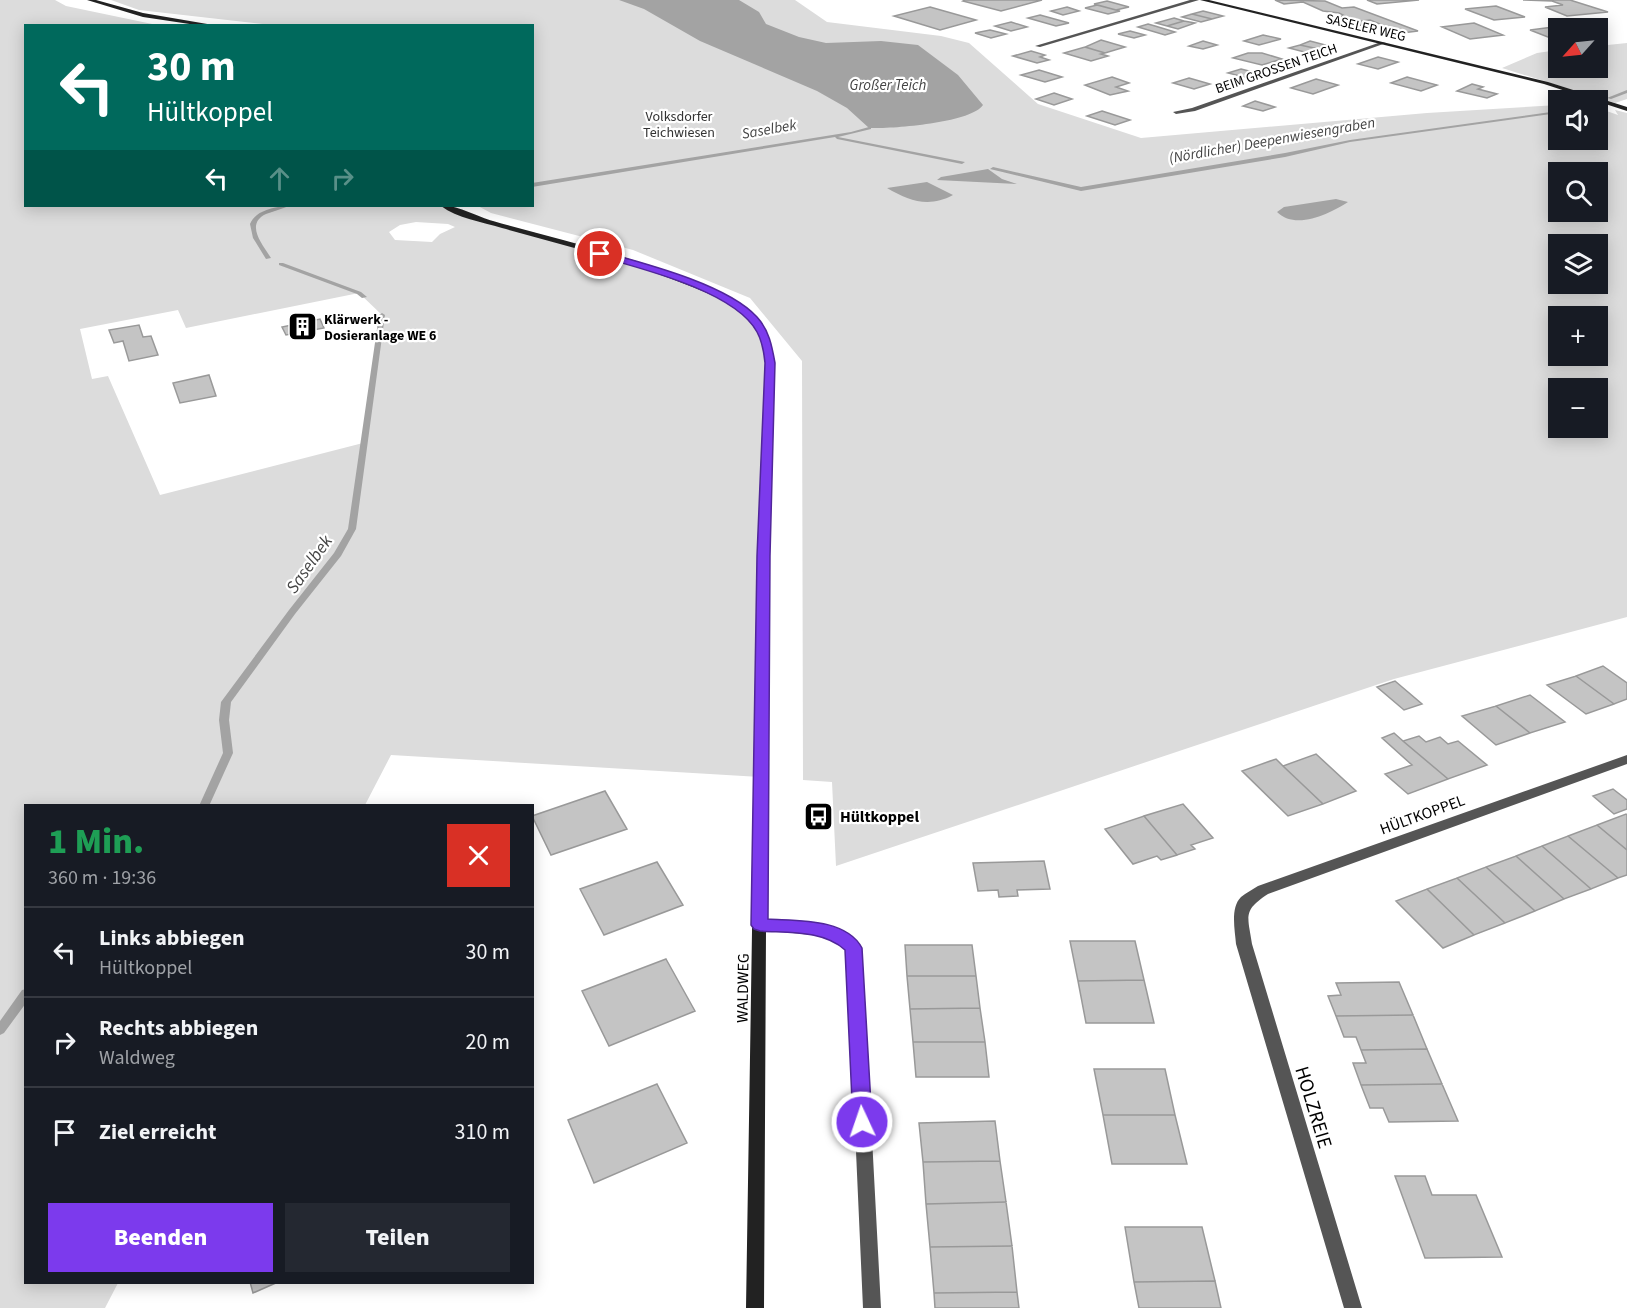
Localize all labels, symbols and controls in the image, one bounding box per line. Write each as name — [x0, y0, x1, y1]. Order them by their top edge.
street label: SASELER WEG — [1324, 9, 1408, 47]
north arrow — [1548, 18, 1608, 78]
map controls — [1548, 18, 1608, 438]
text: 30 m — [147, 37, 236, 97]
street label: BEIM GROSSEN TEICH — [1213, 39, 1340, 99]
icon: left — [48, 48, 126, 126]
water label: Großer Teich — [850, 75, 927, 96]
button: sound — [1548, 90, 1608, 150]
text: Hültkoppel — [147, 93, 273, 132]
park label: Volksdorfer Teichwiesen — [643, 107, 715, 143]
water label: (Nördlicher) Deepenwiesengraben — [1167, 112, 1377, 169]
water label: Saselbek — [740, 114, 799, 145]
icon: left — [200, 162, 233, 195]
icon: ahead — [263, 162, 296, 195]
icon: right — [326, 162, 359, 195]
button: search — [1548, 162, 1608, 222]
pin — [574, 228, 625, 279]
button: layers — [1548, 234, 1608, 294]
icon: arrive — [583, 237, 616, 270]
button: + — [1548, 306, 1608, 366]
place label: Klärwerk - Dosieranlage WE 6 — [324, 310, 436, 346]
building icon: Klärwerk - Dosieranlage WE 6 — [287, 311, 319, 343]
button: − — [1548, 378, 1608, 438]
water label: Saselbek — [280, 530, 339, 598]
street label: HÜLTKOPPEL — [1377, 789, 1468, 841]
bus stop icon: Hültkoppel — [803, 800, 835, 832]
place label: Hültkoppel — [840, 806, 919, 828]
text: 1 Min. — [48, 816, 144, 867]
button: close — [447, 824, 510, 887]
text: 360 m · 19:36 — [48, 864, 156, 892]
text: Links abbiegen — [99, 922, 245, 954]
icon: left — [48, 936, 81, 969]
text: 30 m — [465, 936, 510, 968]
street label: WALDWEG — [731, 953, 755, 1023]
text: Hültkoppel — [99, 954, 192, 982]
text: Rechts abbiegen — [99, 1012, 258, 1044]
icon: right — [48, 1026, 81, 1059]
text: 20 m — [465, 1026, 510, 1058]
text: Waldweg — [99, 1044, 175, 1072]
street label: HOLZREIE — [1287, 1063, 1339, 1152]
position arrow — [830, 1090, 894, 1154]
icon: arrive — [48, 1116, 81, 1149]
text: Ziel erreicht — [99, 1116, 217, 1148]
text: 310 m — [455, 1116, 510, 1148]
button: Beenden — [48, 1203, 273, 1272]
button: Teilen — [285, 1203, 510, 1272]

